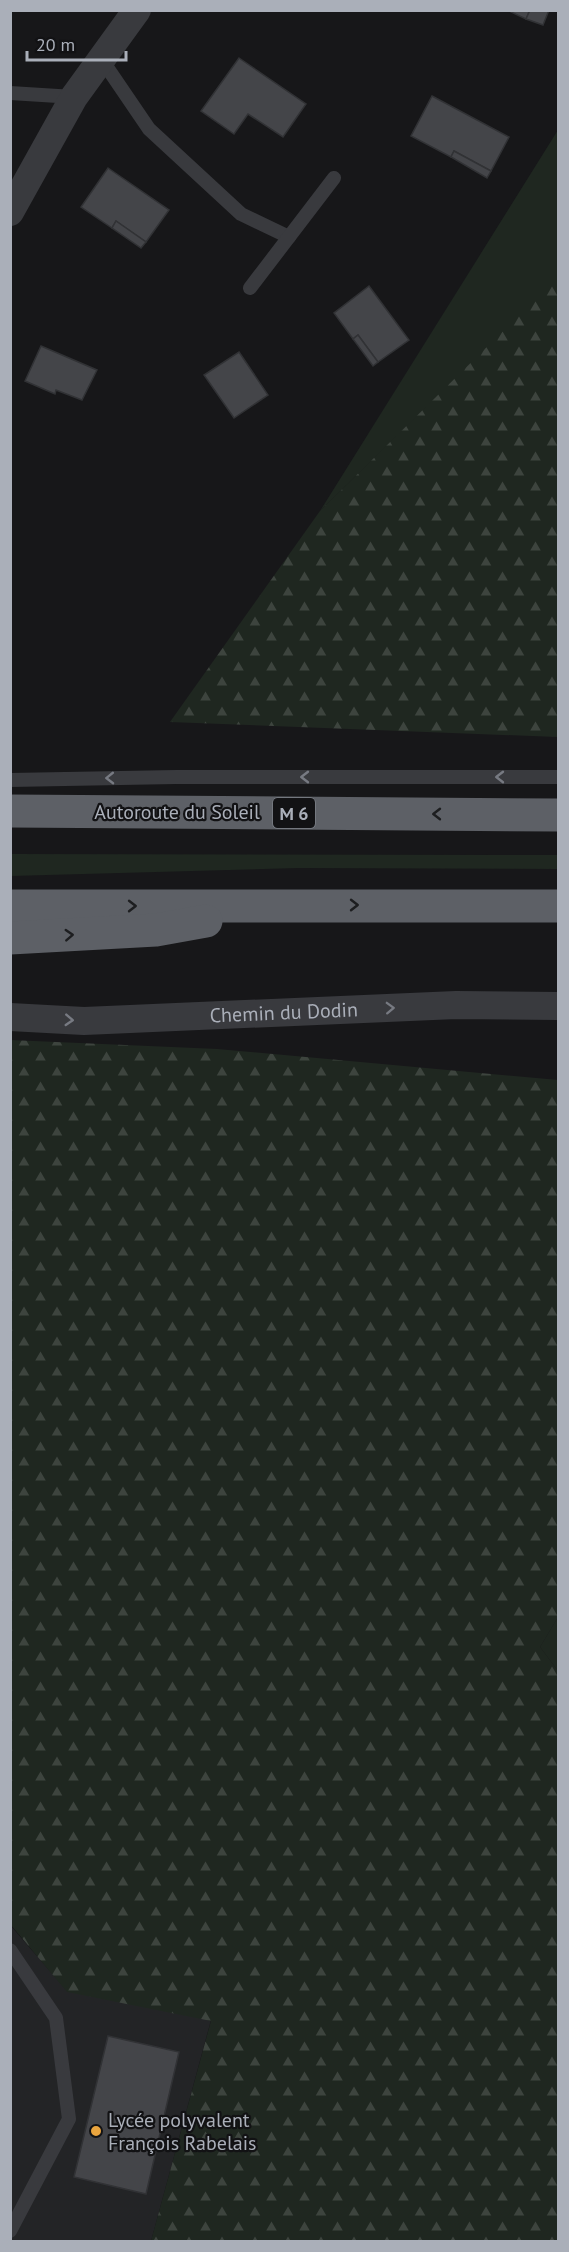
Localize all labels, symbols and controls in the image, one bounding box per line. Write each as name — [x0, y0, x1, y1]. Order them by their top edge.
scale bar — [27, 24, 126, 62]
text: 20 m — [36, 33, 75, 56]
one-way arrow — [301, 771, 310, 783]
one-way arrow — [496, 771, 505, 783]
one-way arrow — [106, 772, 115, 784]
road number: M 6 — [273, 798, 315, 828]
street label: Autoroute du Soleil — [94, 799, 260, 825]
one-way arrow — [433, 808, 442, 820]
one-way arrow — [349, 899, 358, 911]
one-way arrow — [127, 900, 136, 912]
one-way arrow — [64, 928, 73, 941]
street label: Chemin du Dodin — [209, 996, 358, 1029]
one-way arrow — [385, 1001, 394, 1014]
one-way arrow — [64, 1013, 73, 1026]
place label: Lycée polyvalent François Rabelais — [108, 2107, 257, 2156]
marker: Lycée polyvalent François Rabelais — [89, 2124, 103, 2138]

